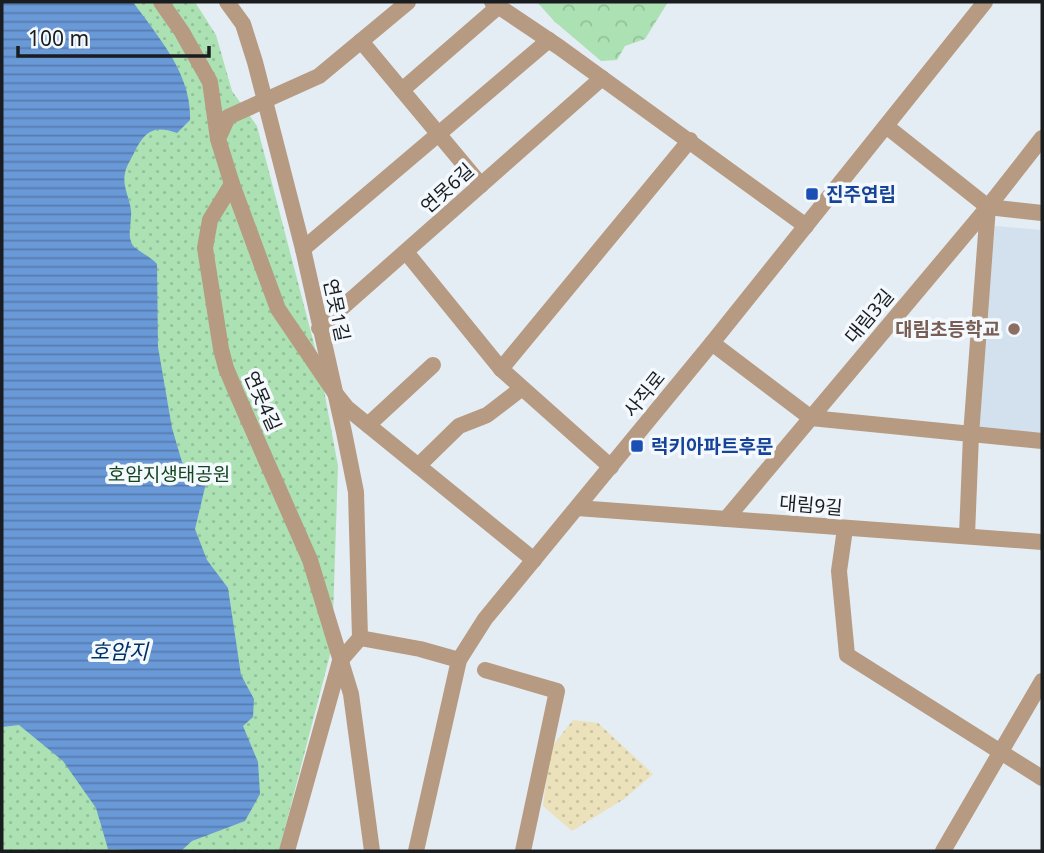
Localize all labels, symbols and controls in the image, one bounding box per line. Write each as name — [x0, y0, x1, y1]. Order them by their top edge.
scale bar — [18, 14, 208, 58]
text: 100 m — [28, 24, 89, 52]
street label: 연못6길 — [415, 157, 479, 219]
place label: 진주연립 — [826, 181, 896, 207]
marker: 진주연립 — [804, 186, 820, 202]
street label: 연못1길 — [318, 276, 356, 344]
street label: 대림3길 — [839, 283, 899, 349]
place label: 대림초등학교 — [895, 316, 1000, 342]
marker: 대림초등학교 — [1006, 321, 1022, 337]
street label: 사직로 — [617, 365, 671, 423]
street label: 연못4길 — [238, 367, 288, 435]
place label: 럭키아파트후문 — [651, 433, 773, 459]
marker: 럭키아파트후문 — [629, 438, 645, 454]
park label: 호암지생태공원 — [108, 461, 230, 487]
street label: 대림9길 — [778, 489, 844, 521]
water label: 호암지 — [90, 637, 150, 665]

